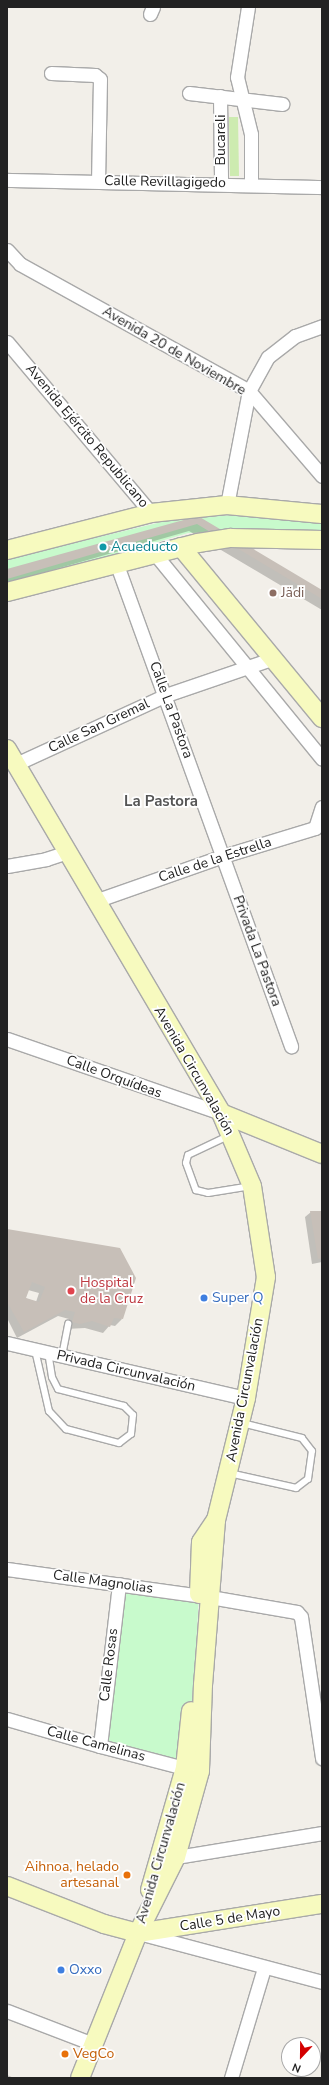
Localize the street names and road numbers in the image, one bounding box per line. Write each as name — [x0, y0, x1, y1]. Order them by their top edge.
street label: Bucareli — [213, 115, 229, 165]
street label: Calle Revillagigedo — [104, 173, 226, 191]
street label: Avenida 20 de Noviembre — [99, 303, 249, 399]
street label: Avenida Ejército Republicano — [22, 361, 152, 511]
street label: Calle La Pastora — [146, 659, 196, 761]
street label: Calle San Gremal — [46, 695, 152, 757]
street label: Calle de la Estrella — [156, 834, 274, 886]
street label: Privada La Pastora — [229, 893, 285, 1009]
street label: Avenida Circunvalación — [150, 1004, 238, 1138]
street label: Calle Orquídeas — [64, 1052, 164, 1102]
street label: Avenida Circunvalación — [223, 1317, 267, 1463]
street label: Privada Circunvalación — [55, 1347, 197, 1395]
street label: Calle Magnolias — [52, 1567, 154, 1597]
street label: Calle Rosas — [96, 1627, 122, 1703]
street label: Calle Camelinas — [45, 1723, 147, 1765]
street label: Avenida Circunvalación — [133, 1780, 189, 1926]
street label: Calle 5 de Mayo — [179, 1903, 281, 1935]

